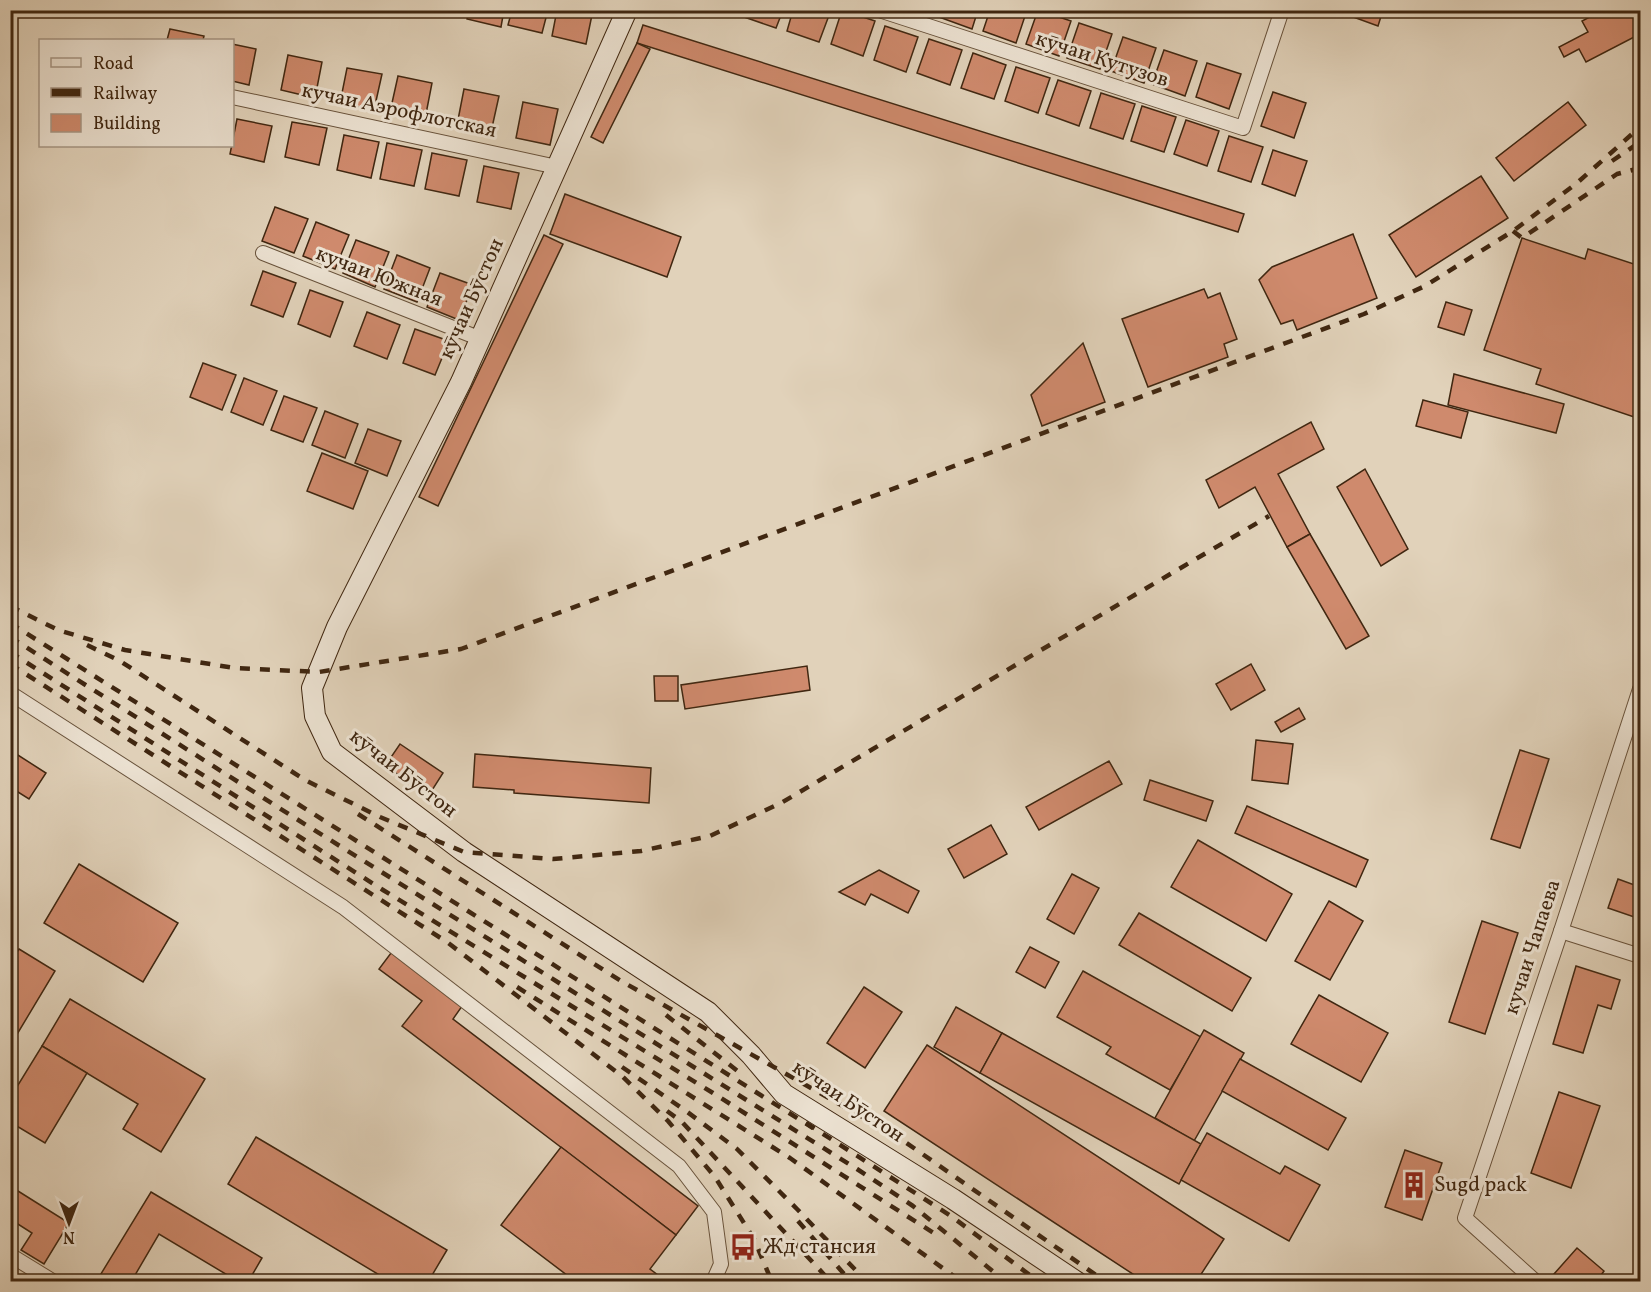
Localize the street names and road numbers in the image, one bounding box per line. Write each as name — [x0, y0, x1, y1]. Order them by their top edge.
street label: кӯчаи Кутузов — [1032, 25, 1172, 95]
street label: кучаи Аэрофлотская — [299, 76, 499, 146]
street label: кӯчаи Бӯстон — [432, 234, 512, 364]
street label: кучаи Южная — [311, 240, 447, 314]
street label: кӯчаи Бӯстон — [343, 723, 463, 825]
street label: кучаи Чапаева — [1498, 876, 1568, 1018]
street label: кӯчаи Бӯстон — [786, 1054, 910, 1150]

